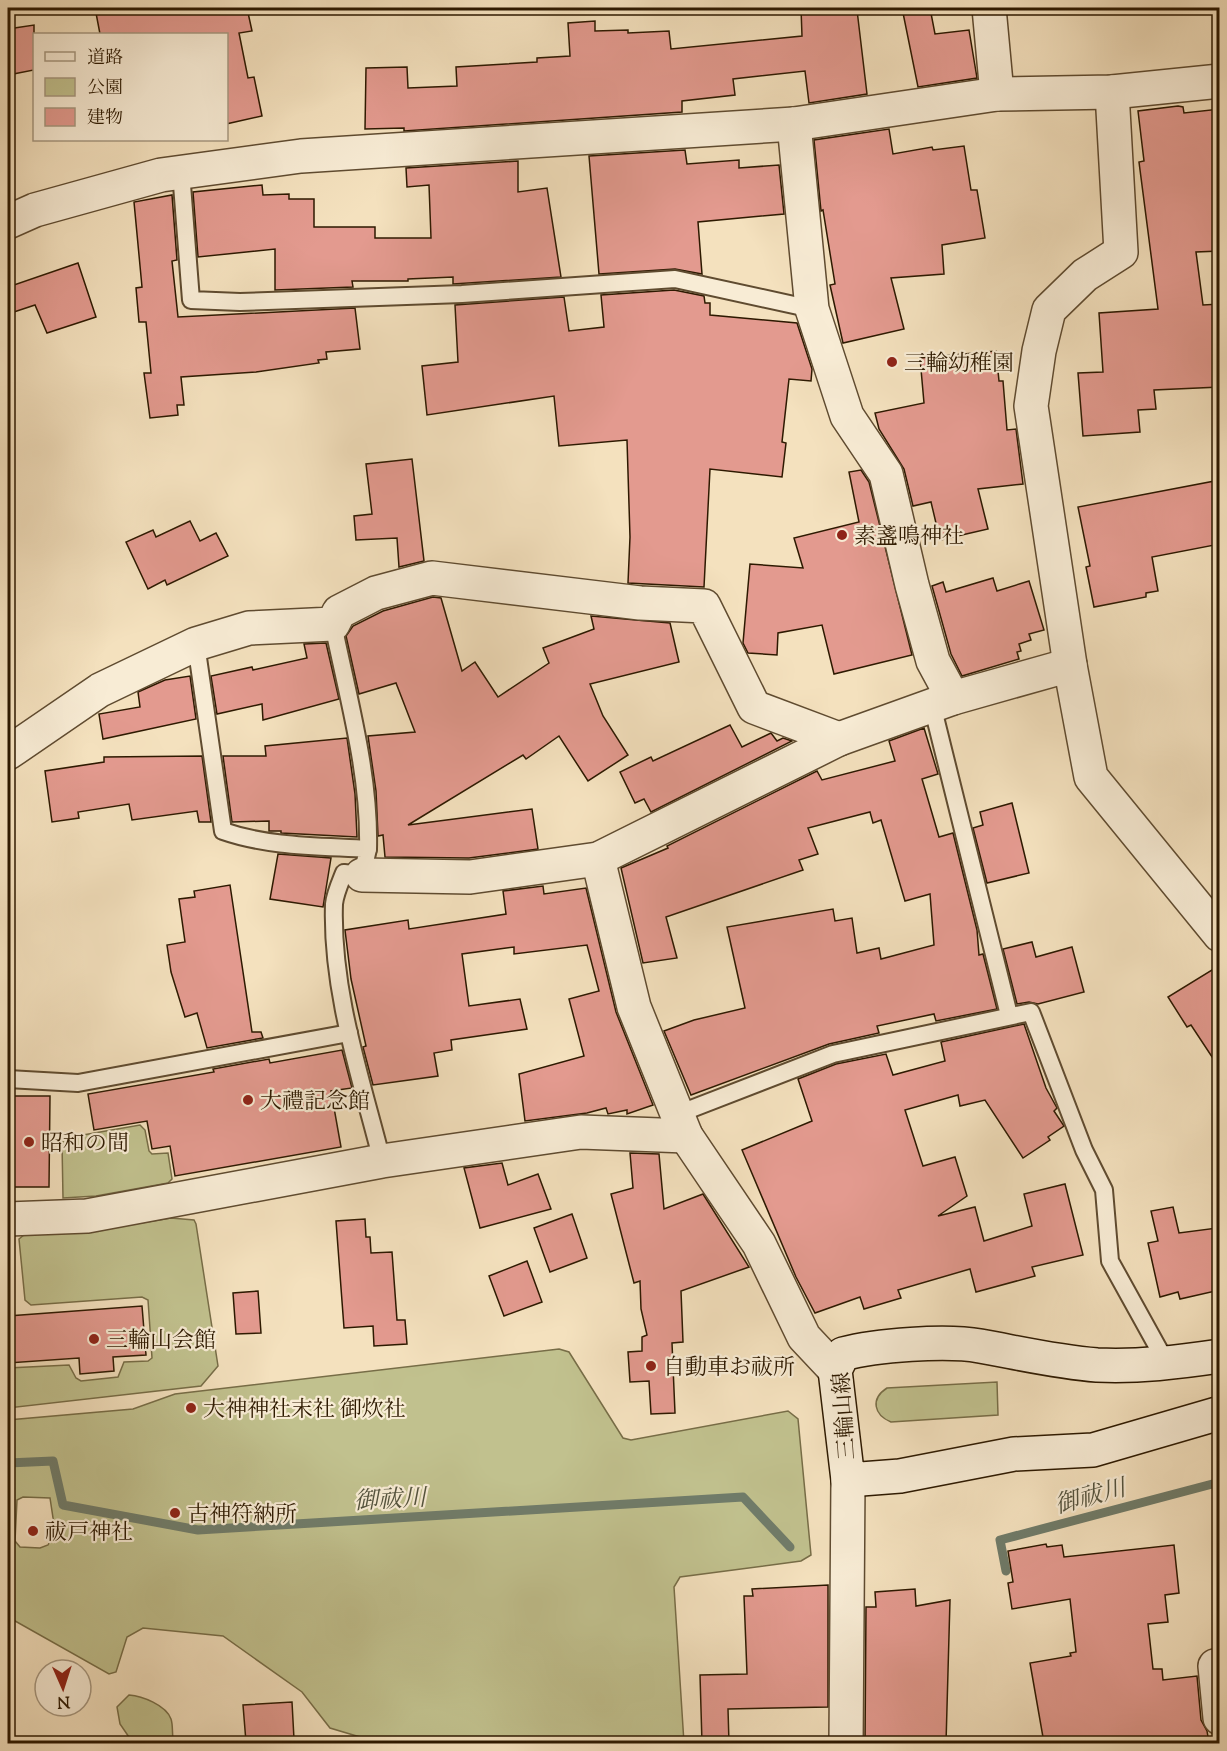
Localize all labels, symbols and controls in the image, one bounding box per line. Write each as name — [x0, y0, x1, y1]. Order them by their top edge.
legend — [33, 33, 228, 141]
text: 道路 — [87, 46, 123, 72]
text: 公園 — [87, 76, 123, 102]
text: 建物 — [87, 106, 123, 132]
place label: 三輪幼稚園 — [904, 349, 1014, 381]
marker: 三輪幼稚園 — [885, 355, 899, 369]
place label: 素盞鳴神社 — [854, 522, 964, 554]
marker: 素盞鳴神社 — [835, 528, 849, 542]
place label: 大禮記念館 — [260, 1087, 370, 1119]
marker: 大禮記念館 — [241, 1093, 255, 1107]
place label: 昭和の間 — [41, 1129, 129, 1161]
marker: 昭和の間 — [22, 1135, 36, 1149]
place label: 三輪山会館 — [106, 1326, 216, 1358]
marker: 三輪山会館 — [87, 1332, 101, 1346]
place label: 自動車お祓所 — [663, 1353, 795, 1385]
marker: 自動車お祓所 — [644, 1359, 658, 1373]
street label: 三輪山線 — [827, 1371, 865, 1461]
place label: 大神神社末社 御炊社 — [203, 1395, 406, 1427]
marker: 大神神社末社 御炊社 — [184, 1401, 198, 1415]
water label: 御祓川 — [1051, 1471, 1133, 1524]
water label: 御祓川 — [353, 1482, 430, 1520]
place label: 古神符納所 — [187, 1500, 297, 1532]
marker: 古神符納所 — [168, 1506, 182, 1520]
place label: 祓戸神社 — [45, 1518, 133, 1550]
marker: 祓戸神社 — [26, 1524, 40, 1538]
north arrow — [33, 1658, 93, 1718]
text: N — [56, 1689, 71, 1712]

